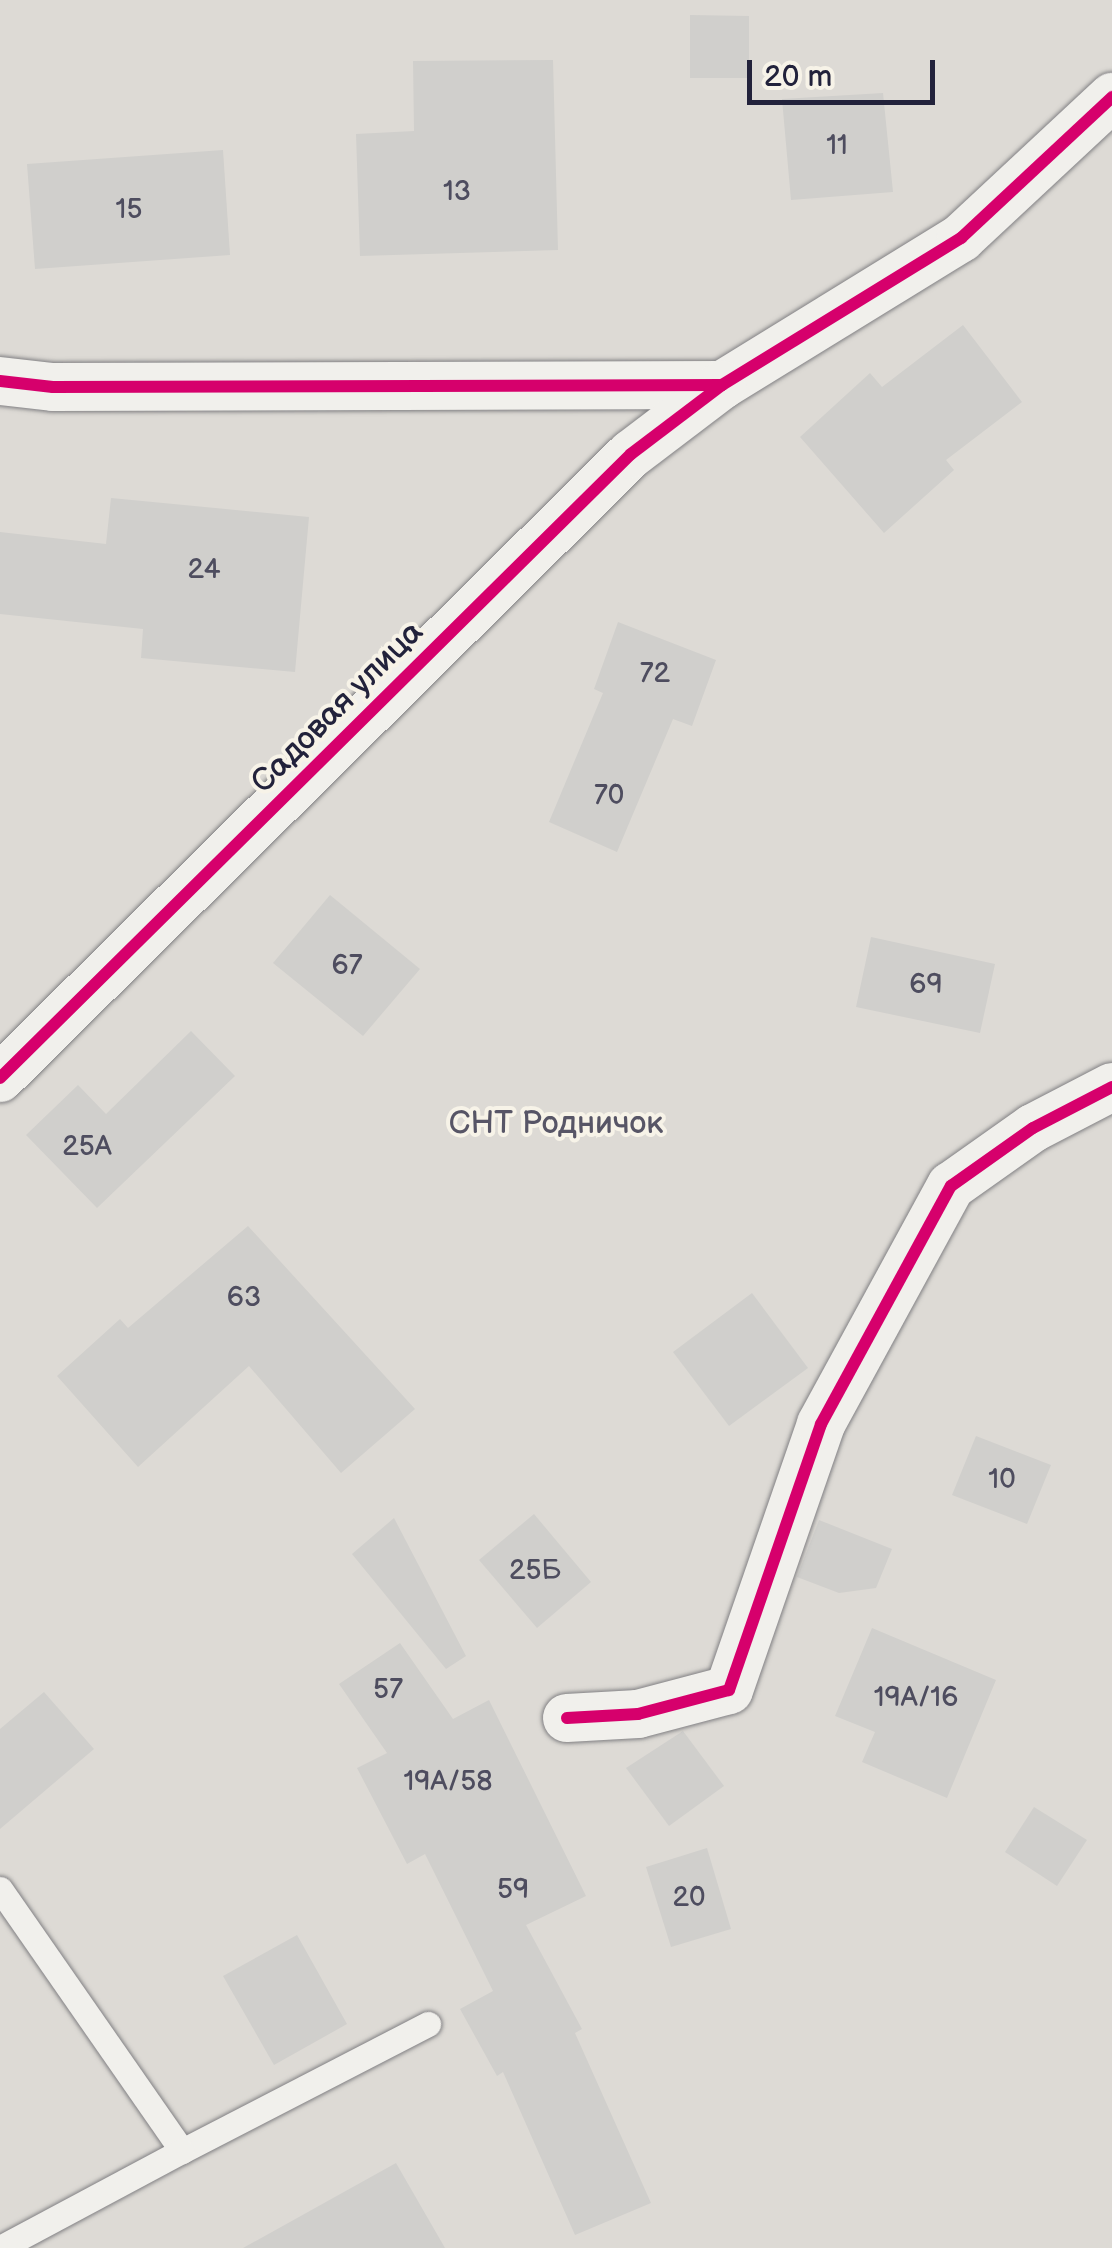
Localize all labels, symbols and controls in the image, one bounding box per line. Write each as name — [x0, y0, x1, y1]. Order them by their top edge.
scale bar — [752, 40, 940, 102]
text: 20 m — [764, 59, 832, 95]
house number: 11 — [826, 129, 848, 163]
house number: 13 — [443, 175, 471, 209]
house number: 15 — [116, 193, 142, 227]
house number: 24 — [187, 553, 221, 587]
street label: Садовая улица — [244, 614, 432, 802]
house number: 72 — [640, 657, 670, 691]
house number: 70 — [594, 779, 624, 813]
house number: 67 — [332, 949, 362, 983]
house number: 69 — [909, 968, 943, 1002]
park label: СНТ Родничок — [449, 1105, 663, 1143]
house number: 25А — [62, 1130, 112, 1164]
house number: 63 — [227, 1281, 261, 1315]
house number: 10 — [988, 1463, 1016, 1497]
house number: 25Б — [509, 1554, 561, 1588]
house number: 57 — [373, 1673, 403, 1707]
house number: 19А/16 — [874, 1681, 958, 1715]
house number: 19А/58 — [403, 1765, 493, 1799]
house number: 59 — [497, 1873, 529, 1907]
house number: 20 — [673, 1881, 705, 1915]

